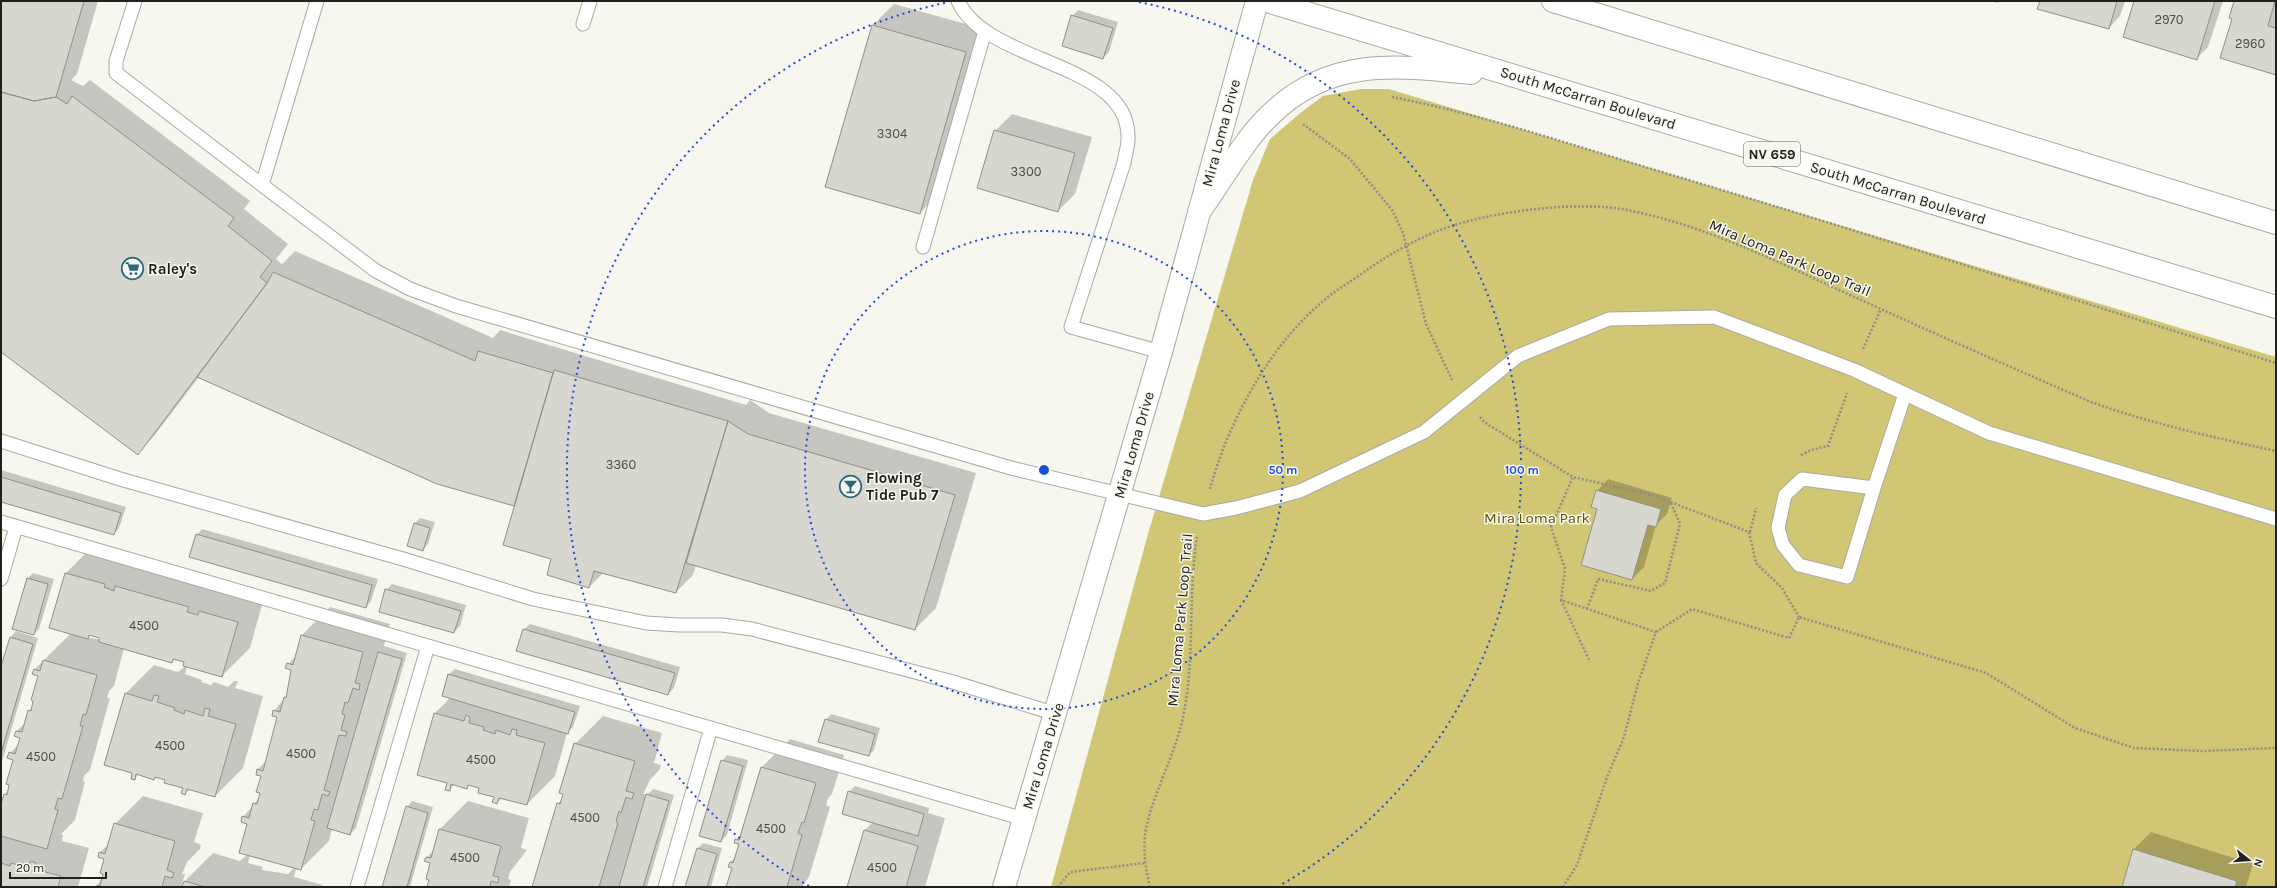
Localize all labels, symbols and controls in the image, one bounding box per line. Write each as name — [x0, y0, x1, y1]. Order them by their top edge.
house number: 2970 — [2155, 12, 2184, 27]
house number: 2960 — [2235, 36, 2265, 51]
street label: South McCarran Boulevard — [1498, 63, 1678, 133]
street label: Mira Loma Drive — [1198, 77, 1244, 189]
house number: 3304 — [877, 126, 907, 141]
road number: NV 659 — [1744, 142, 1800, 166]
street label: South McCarran Boulevard — [1808, 158, 1988, 228]
house number: 3300 — [1011, 164, 1042, 179]
street label: Mira Loma Park Loop Trail — [1706, 216, 1874, 300]
supermarket icon: Raley's — [120, 256, 146, 282]
place label: Raley's — [148, 260, 197, 278]
street label: Mira Loma Drive — [1110, 389, 1158, 501]
house number: 3360 — [606, 457, 637, 472]
centre of rings — [1037, 463, 1051, 477]
text: 50 m — [1269, 463, 1298, 477]
text: 100 m — [1505, 463, 1539, 477]
place label: Flowing Tide Pub 7 — [866, 469, 939, 504]
bar icon: Flowing Tide Pub 7 — [838, 474, 864, 500]
park label: Mira Loma Park — [1484, 509, 1590, 527]
street label: Mira Loma Park Loop Trail — [1163, 533, 1197, 707]
house number: 4500 — [129, 618, 159, 633]
street label: Mira Loma Drive — [1018, 701, 1068, 811]
house number: 4500 — [155, 738, 185, 753]
house number: 4500 — [286, 746, 316, 761]
house number: 4500 — [26, 749, 56, 764]
house number: 4500 — [466, 752, 496, 767]
house number: 4500 — [570, 810, 600, 825]
house number: 4500 — [756, 821, 786, 836]
north arrow — [2229, 840, 2269, 880]
house number: 4500 — [450, 850, 480, 865]
scale bar — [10, 854, 106, 880]
text: N — [2251, 857, 2265, 868]
house number: 4500 — [867, 860, 897, 875]
text: 20 m — [16, 861, 44, 875]

